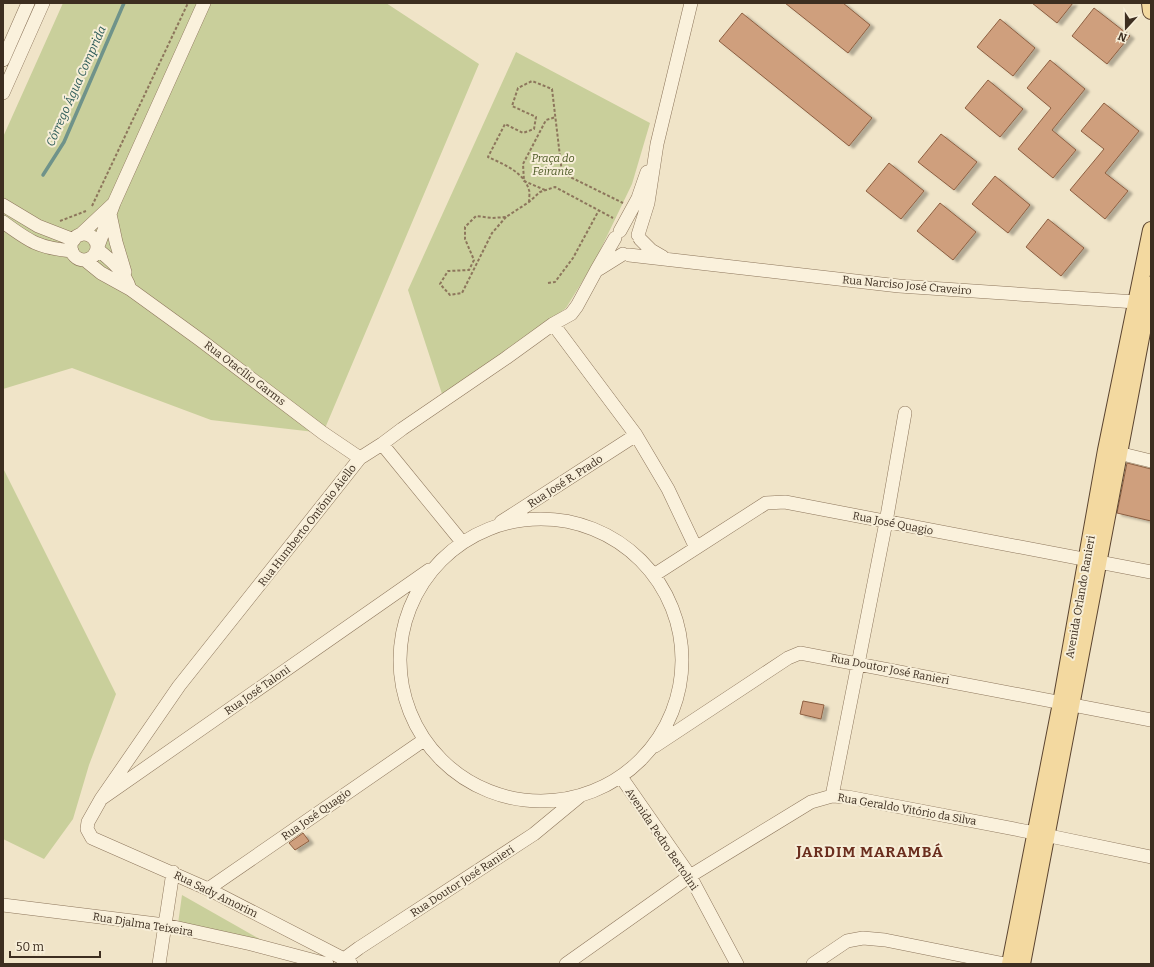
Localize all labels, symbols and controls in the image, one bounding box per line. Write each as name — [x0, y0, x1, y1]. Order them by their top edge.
north arrow — [1106, 8, 1146, 48]
water label: Córrego Água Comprida — [42, 23, 109, 148]
text: N — [1116, 29, 1129, 44]
park label: Praça do Feirante — [531, 152, 575, 178]
street label: Rua Narciso José Craveiro — [842, 273, 972, 298]
street label: Rua Otacílio Garms — [201, 339, 288, 408]
street label: Rua José R. Prado — [525, 452, 605, 511]
street label: Rua Humberto Ontõnio Aiello — [256, 462, 359, 589]
street label: Rua José Quagio — [851, 509, 934, 538]
street label: Avenida Orlando Ranieri — [1063, 534, 1098, 660]
street label: Rua Doutor José Ranieri — [829, 652, 951, 688]
street label: Rua José Taloni — [222, 663, 293, 718]
street label: Rua José Quagio — [279, 786, 354, 843]
street label: Avenida Pedro Bertolini — [623, 786, 701, 893]
street label: Rua Geraldo Vitório da Silva — [836, 791, 977, 828]
street label: Rua Doutor José Ranieri — [408, 843, 517, 920]
district label: JARDIM MARAMBÁ — [795, 843, 944, 861]
street label: Rua Sady Amorim — [172, 869, 260, 921]
street label: Rua Djalma Teixeira — [92, 910, 194, 939]
scale bar — [10, 933, 100, 959]
text: 50 m — [16, 940, 45, 954]

